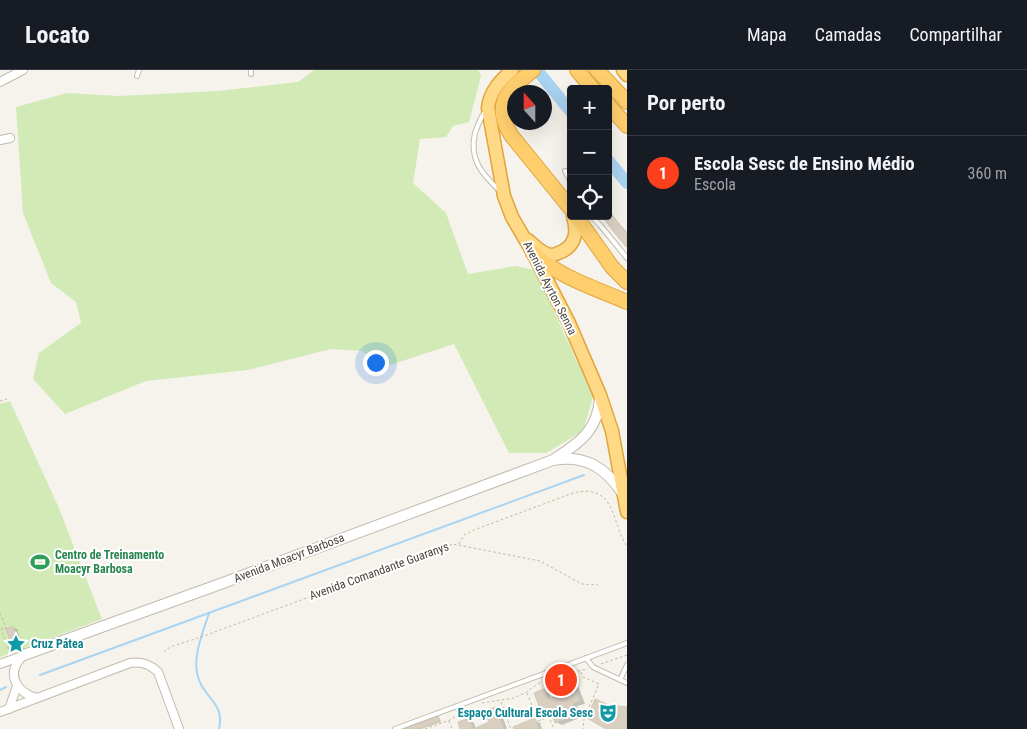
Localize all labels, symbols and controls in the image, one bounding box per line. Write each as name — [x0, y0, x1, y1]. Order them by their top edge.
text: Locato — [25, 21, 90, 49]
text: Mapa — [747, 24, 787, 45]
text: Camadas — [815, 24, 881, 45]
text: Compartilhar — [909, 24, 1002, 45]
north arrow — [507, 85, 552, 130]
map controls — [567, 85, 612, 220]
button: + — [567, 85, 612, 130]
text: Por perto — [647, 91, 726, 115]
button: − — [567, 130, 612, 175]
text: Escola Sesc de Ensino Médio — [694, 152, 915, 175]
text: 1 — [659, 164, 667, 183]
text: 360 m — [968, 164, 1007, 183]
button: locate — [567, 175, 612, 220]
text: Escola — [694, 175, 736, 194]
street label: Avenida Ayrton Senna — [520, 239, 580, 337]
your location — [363, 350, 389, 376]
street label: Avenida Moacyr Barbosa — [232, 530, 346, 586]
street label: Avenida Comandante Guaranys — [307, 539, 451, 603]
place label: Centro de Treinamento Moacyr Barbosa — [55, 548, 164, 576]
sports icon: Centro de Treinamento Moacyr Barbosa — [29, 551, 51, 573]
place icon: Cruz Pátea — [5, 633, 27, 655]
place label: Cruz Pátea — [31, 637, 84, 651]
pin: 1 — [545, 661, 577, 699]
theatre icon: Espaço Cultural Escola Sesc — [597, 702, 619, 724]
place label: Espaço Cultural Escola Sesc — [458, 706, 593, 720]

